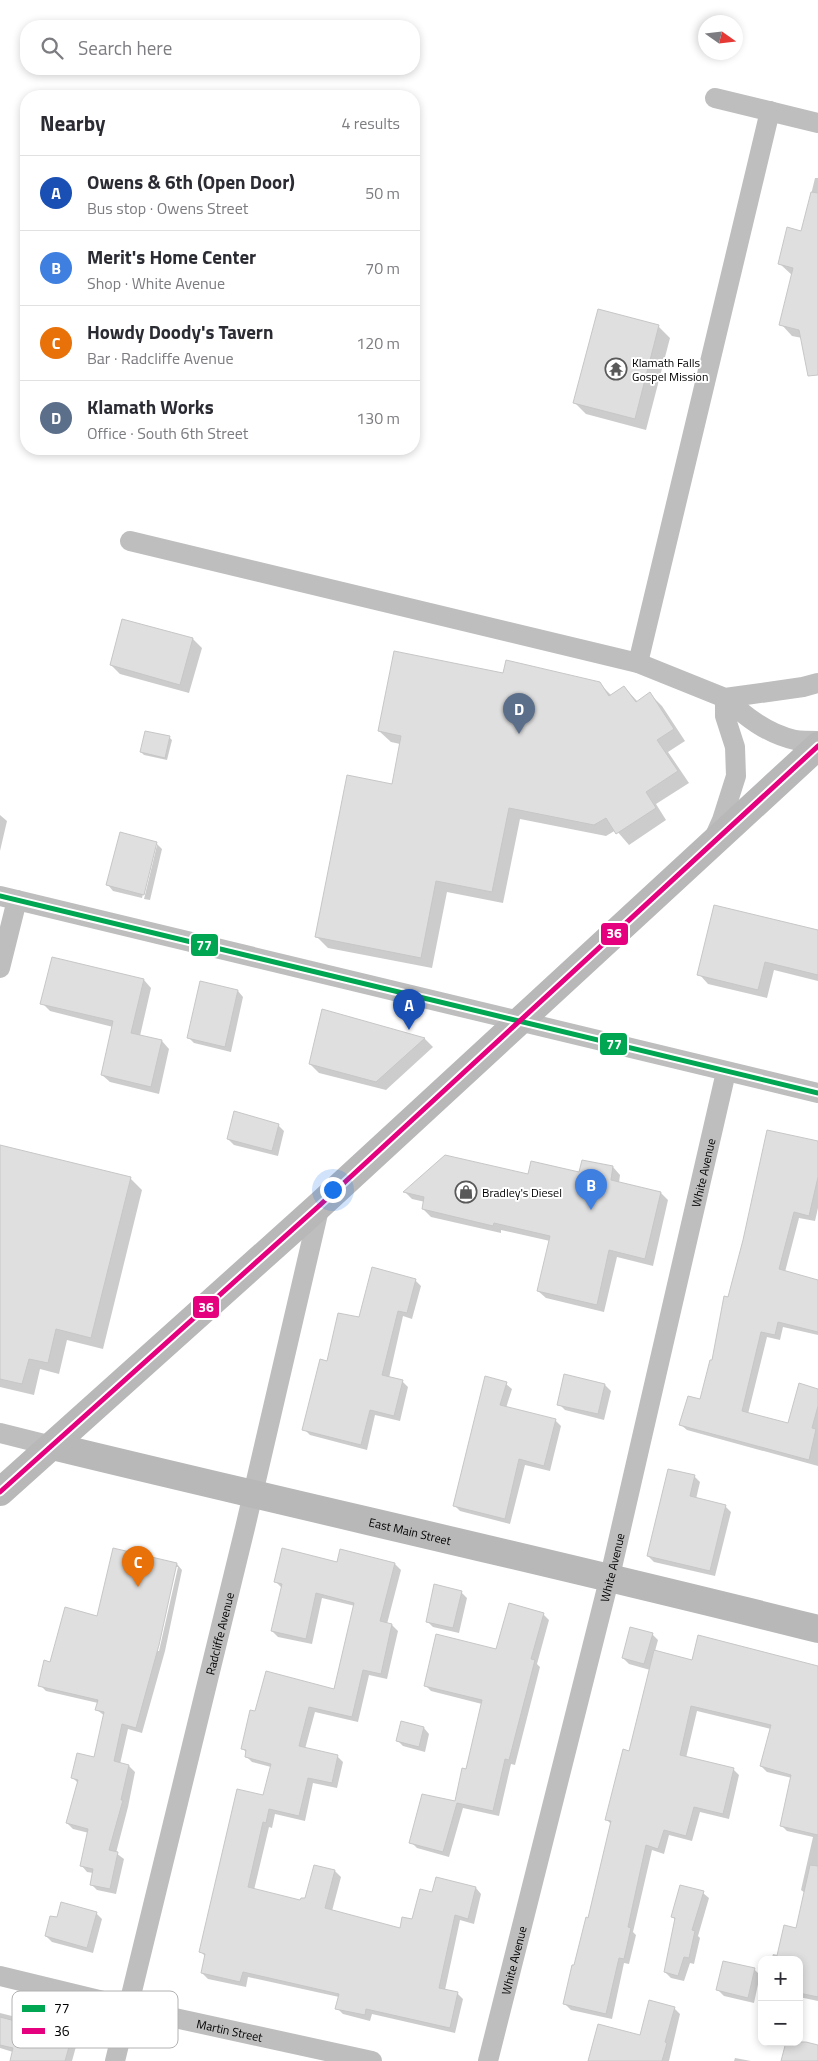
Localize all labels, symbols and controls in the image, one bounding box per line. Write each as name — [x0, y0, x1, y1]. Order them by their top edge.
north arrow — [698, 15, 743, 60]
search box — [20, 20, 420, 75]
text: Search here — [78, 33, 172, 62]
icon: search — [38, 34, 66, 62]
text: Nearby — [40, 107, 105, 139]
text: 4 results — [341, 111, 400, 135]
text: Owens & 6th (Open Door) — [87, 167, 295, 196]
text: A — [51, 181, 61, 205]
text: 50 m — [365, 181, 400, 205]
text: Bus stop · Owens Street — [87, 196, 248, 220]
text: Merit's Home Center — [87, 242, 256, 271]
text: B — [51, 256, 61, 280]
text: 70 m — [365, 256, 400, 280]
text: Shop · White Avenue — [87, 271, 225, 295]
text: Howdy Doody's Tavern — [87, 317, 273, 346]
text: C — [52, 331, 60, 355]
text: 120 m — [356, 331, 400, 355]
text: Bar · Radcliffe Avenue — [87, 346, 234, 370]
place label: Klamath Falls Gospel Mission — [632, 353, 708, 386]
temple icon: Klamath Falls Gospel Mission — [604, 357, 628, 381]
text: Klamath Works — [87, 392, 214, 421]
text: D — [51, 406, 61, 430]
text: 130 m — [356, 406, 400, 430]
text: Office · South 6th Street — [87, 421, 248, 445]
pin: D — [503, 693, 535, 734]
line badge: 36 — [600, 922, 629, 946]
text: 36 — [606, 922, 622, 943]
line badge: 77 — [190, 933, 219, 957]
text: 77 — [196, 934, 212, 955]
pin: A — [393, 989, 425, 1030]
line badge: 77 — [599, 1032, 628, 1056]
text: 77 — [606, 1033, 622, 1054]
street label: White Avenue — [686, 1136, 720, 1209]
pin: B — [575, 1169, 607, 1210]
your location — [320, 1177, 346, 1203]
shop icon: Bradley's Diesel — [454, 1180, 478, 1204]
place label: Bradley's Diesel — [482, 1183, 562, 1202]
line badge: 36 — [192, 1295, 220, 1319]
text: 36 — [198, 1296, 214, 1317]
street label: East Main Street — [367, 1512, 454, 1550]
street label: White Avenue — [594, 1531, 629, 1604]
pin: C — [122, 1546, 154, 1587]
street label: Radcliffe Avenue — [200, 1590, 239, 1677]
street label: White Avenue — [496, 1924, 531, 1997]
map controls — [758, 1956, 803, 2046]
button: + — [758, 1956, 803, 2001]
legend — [12, 1991, 178, 2048]
text: 77 — [54, 1997, 70, 2018]
button: − — [758, 2001, 803, 2046]
street label: Martin Street — [195, 2014, 265, 2047]
text: 36 — [54, 2020, 70, 2041]

